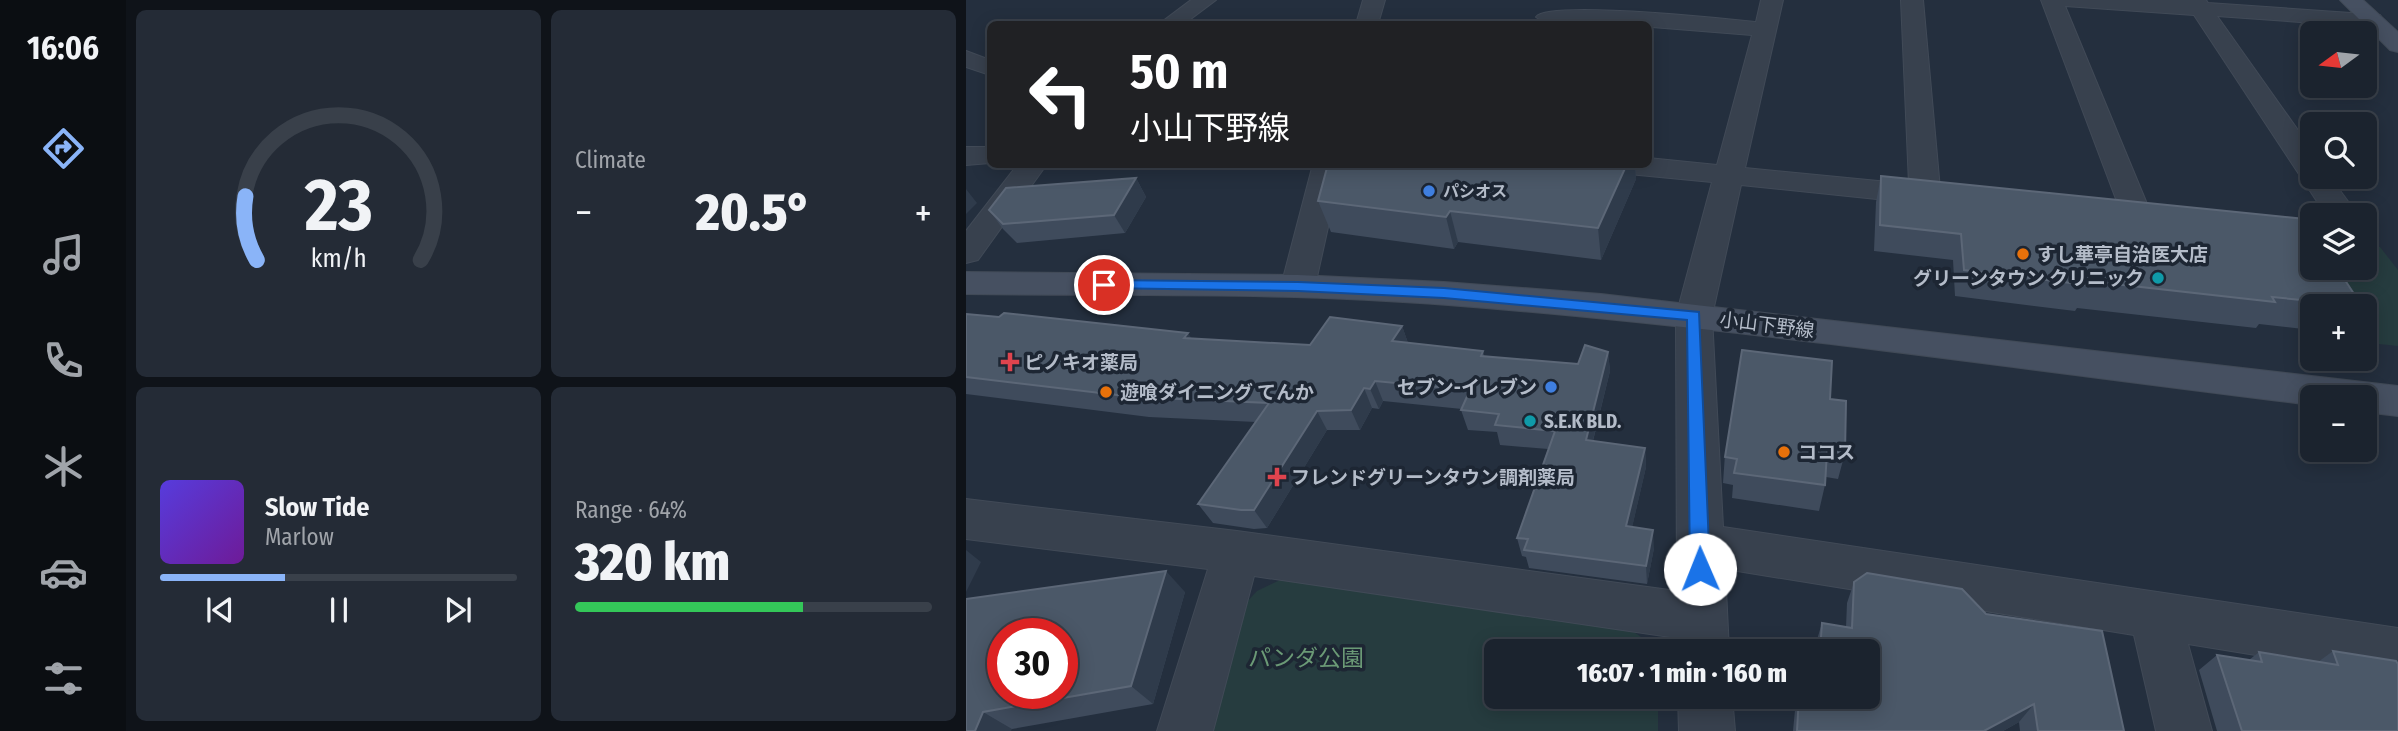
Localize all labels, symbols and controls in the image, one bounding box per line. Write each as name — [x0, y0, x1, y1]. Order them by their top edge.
north arrow — [2300, 21, 2376, 98]
map controls — [2300, 21, 2377, 462]
text: 16:06 — [27, 29, 99, 67]
text: 50 m — [1130, 42, 1228, 101]
icon: left — [1015, 49, 1106, 140]
text: 小山下野線 — [1130, 109, 1290, 147]
button: search — [2300, 112, 2377, 189]
icon: directions — [39, 124, 88, 173]
text: Climate — [575, 146, 646, 174]
text: 23 — [303, 162, 373, 249]
text: 20.5° — [696, 181, 811, 244]
place label: パシオス — [1443, 182, 1507, 201]
marker: パシオス — [1421, 183, 1437, 199]
text: − — [575, 190, 592, 236]
text: + — [915, 190, 932, 236]
button: layers — [2300, 203, 2377, 280]
icon: music — [39, 230, 88, 279]
text: km/h — [311, 243, 366, 273]
place label: すし華亭自治医大店 — [2037, 243, 2208, 266]
marker: すし華亭自治医大店 — [2015, 246, 2031, 262]
pin — [1074, 255, 1134, 315]
icon: arrive — [1085, 266, 1123, 304]
place label: グリーンタウン クリニック — [1913, 267, 2144, 290]
marker: グリーンタウン クリニック — [2150, 270, 2166, 286]
button: + — [2300, 294, 2377, 371]
street label: 小山下野線 — [1718, 308, 1816, 342]
icon: phone — [39, 336, 88, 385]
place label: ピノキオ薬局 — [1024, 351, 1138, 374]
marker: ピノキオ薬局 — [1002, 354, 1018, 370]
place label: セブン-イレブン — [1397, 376, 1537, 399]
marker: セブン-イレブン — [1543, 379, 1559, 395]
place label: 遊喰ダイニング てんか — [1120, 381, 1314, 404]
marker: 遊喰ダイニング てんか — [1098, 384, 1114, 400]
button: − — [2300, 385, 2377, 462]
place label: S.E.K BLD. — [1544, 410, 1621, 433]
marker: S.E.K BLD. — [1522, 413, 1538, 429]
place label: ココス — [1798, 441, 1855, 464]
icon: climate — [39, 442, 88, 491]
marker: ココス — [1776, 444, 1792, 460]
place label: フレンドグリーンタウン調剤薬局 — [1291, 466, 1575, 489]
marker: フレンドグリーンタウン調剤薬局 — [1269, 469, 1285, 485]
text: Slow Tide — [265, 492, 369, 523]
text: Range · 64% — [575, 496, 687, 524]
text: Marlow — [265, 523, 334, 551]
text: 320 km — [575, 531, 730, 594]
position arrow — [1663, 532, 1737, 606]
icon: car — [39, 548, 88, 597]
icon: previous — [201, 591, 239, 629]
icon: pause — [320, 591, 358, 629]
icon: next — [439, 591, 477, 629]
speed limit sign: 30 — [987, 618, 1078, 709]
park label: パンダ公園 — [1248, 644, 1364, 672]
icon: filters — [39, 654, 88, 703]
text: 16:07 · 1 min · 160 m — [1577, 658, 1787, 689]

